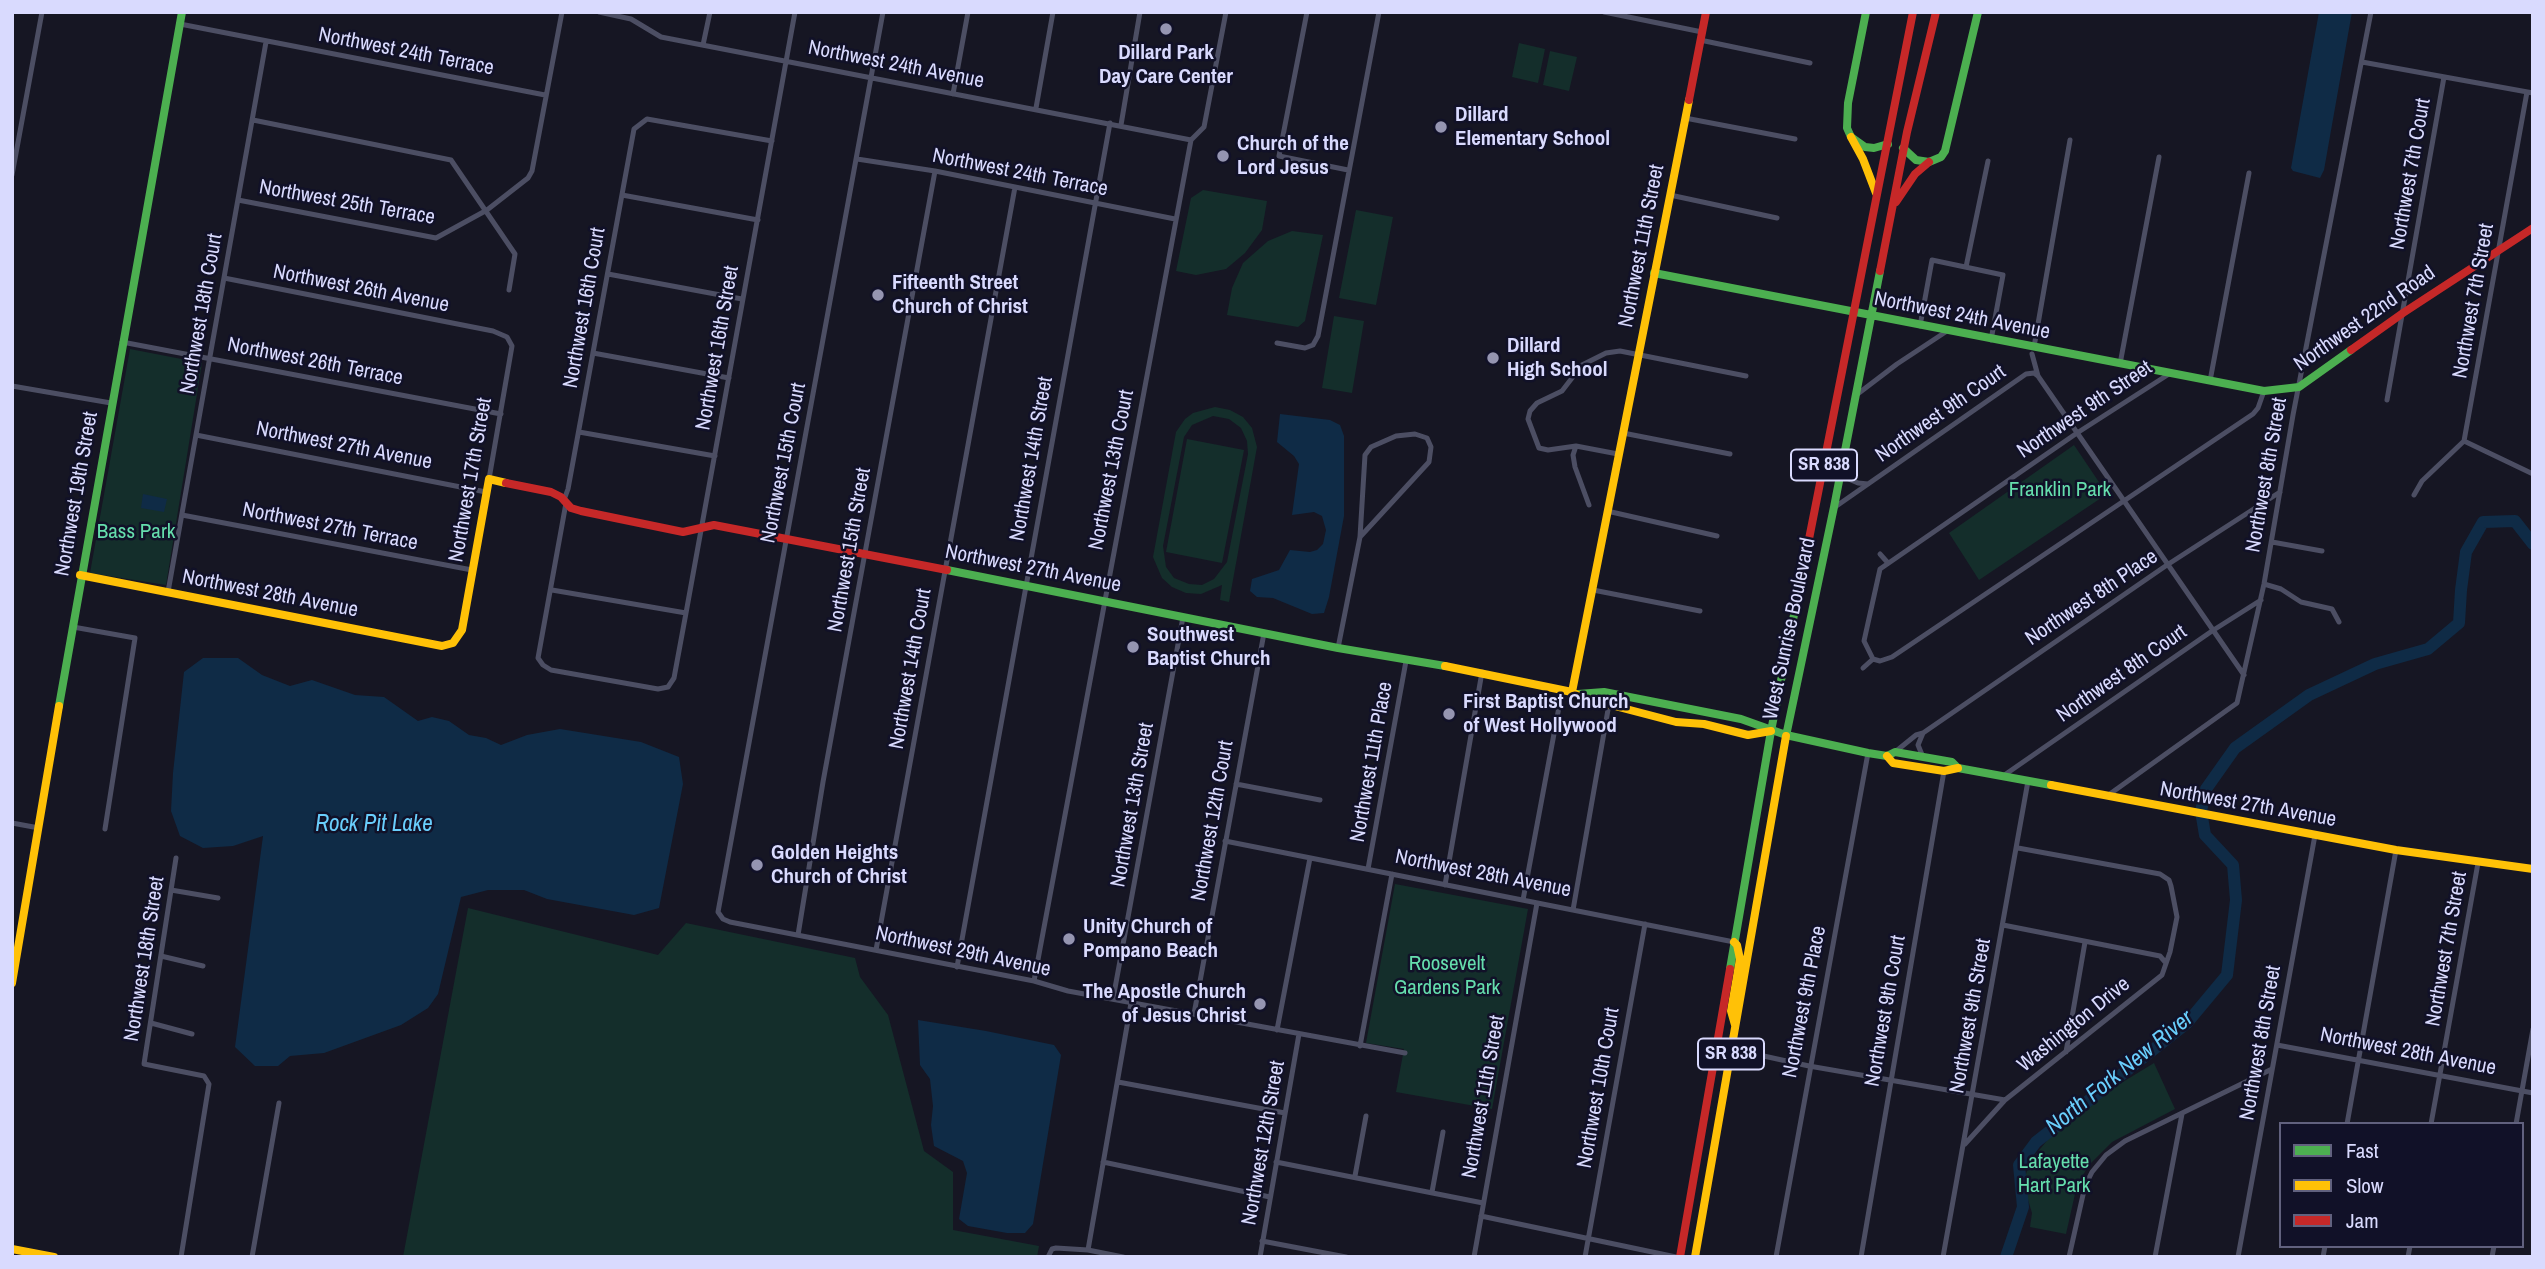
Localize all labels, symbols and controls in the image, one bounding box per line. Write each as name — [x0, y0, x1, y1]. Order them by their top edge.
marker: Dillard Park Day Care Center — [1158, 21, 1174, 37]
street label: Northwest 24th Terrace — [316, 23, 496, 81]
street label: Northwest 24th Avenue — [806, 36, 986, 94]
place label: Dillard Park Day Care Center — [1099, 40, 1233, 90]
street label: Northwest 7th Court — [2385, 96, 2437, 252]
place label: Dillard Elementary School — [1455, 102, 1610, 152]
marker: Dillard Elementary School — [1433, 119, 1449, 135]
place label: Church of the Lord Jesus — [1237, 131, 1349, 181]
street label: Northwest 24th Terrace — [930, 144, 1110, 202]
marker: Church of the Lord Jesus — [1215, 148, 1231, 164]
street label: Northwest 11th Street — [1614, 162, 1670, 330]
street label: Northwest 25th Terrace — [257, 175, 437, 231]
street label: Northwest 7th Street — [2448, 222, 2500, 380]
street label: Northwest 16th Court — [558, 226, 612, 390]
street label: Northwest 18th Court — [175, 232, 229, 396]
street label: Northwest 26th Avenue — [271, 260, 451, 318]
street label: Northwest 22nd Road — [2290, 261, 2440, 377]
street label: Northwest 16th Street — [691, 264, 745, 432]
place label: Fifteenth Street Church of Christ — [892, 270, 1028, 320]
marker: Fifteenth Street Church of Christ — [870, 287, 886, 303]
street label: Northwest 24th Avenue — [1872, 287, 2052, 345]
street label: Northwest 26th Terrace — [225, 333, 405, 391]
place label: Dillard High School — [1507, 333, 1607, 383]
marker: Dillard High School — [1485, 350, 1501, 366]
street label: Northwest 9th Street — [2013, 356, 2157, 464]
street label: Northwest 9th Court — [1871, 360, 2011, 468]
street label: Northwest 14th Street — [1005, 375, 1059, 543]
street label: Northwest 15th Court — [756, 381, 812, 545]
street label: Northwest 13th Court — [1084, 388, 1140, 552]
street label: Northwest 17th Street — [444, 396, 498, 564]
street label: Northwest 8th Street — [2241, 396, 2293, 554]
street label: Northwest 19th Street — [50, 410, 104, 578]
street label: Northwest 27th Avenue — [254, 417, 434, 475]
road number: SR 838 — [1791, 450, 1857, 480]
street label: Northwest 15th Street — [823, 466, 877, 634]
park label: Franklin Park — [2009, 477, 2111, 503]
street label: Northwest 27th Terrace — [240, 498, 420, 556]
park label: Bass Park — [97, 519, 175, 545]
street label: West Sunrise Boulevard — [1758, 536, 1822, 722]
street label: Northwest 27th Avenue — [943, 540, 1123, 598]
street label: Northwest 8th Place — [2021, 544, 2163, 652]
street label: Northwest 28th Avenue — [180, 565, 360, 623]
street label: Northwest 14th Court — [884, 587, 938, 751]
street label: Northwest 8th Court — [2052, 620, 2192, 728]
place label: Southwest Baptist Church — [1147, 622, 1270, 672]
marker: Southwest Baptist Church — [1125, 639, 1141, 655]
street label: Northwest 11th Place — [1345, 680, 1399, 844]
place label: First Baptist Church of West Hollywood — [1463, 689, 1629, 739]
marker: First Baptist Church of West Hollywood — [1441, 706, 1457, 722]
street label: Northwest 13th Street — [1106, 721, 1160, 889]
street label: Northwest 12th Court — [1186, 739, 1240, 903]
street label: Northwest 27th Avenue — [2158, 777, 2338, 833]
water label: Rock Pit Lake — [315, 811, 433, 839]
place label: Golden Heights Church of Christ — [771, 840, 907, 890]
street label: Northwest 28th Avenue — [1393, 845, 1573, 903]
marker: Golden Heights Church of Christ — [749, 857, 765, 873]
street label: Northwest 7th Street — [2421, 870, 2473, 1028]
street label: Northwest 18th Street — [120, 875, 170, 1043]
place label: Unity Church of Pompano Beach — [1083, 914, 1218, 964]
street label: Northwest 29th Avenue — [873, 921, 1053, 983]
street label: Northwest 9th Place — [1778, 924, 1832, 1080]
marker: Unity Church of Pompano Beach — [1061, 931, 1077, 947]
street label: Northwest 9th Court — [1860, 933, 1912, 1089]
street label: Northwest 9th Street — [1945, 937, 1997, 1095]
park label: Roosevelt Gardens Park — [1394, 951, 1500, 1001]
street label: Northwest 8th Street — [2235, 964, 2287, 1122]
street label: Washington Drive — [2013, 972, 2135, 1078]
place label: The Apostle Church of Jesus Christ — [1082, 979, 1246, 1029]
marker: The Apostle Church of Jesus Christ — [1252, 996, 1268, 1012]
water label: North Fork New River — [2041, 1005, 2199, 1141]
street label: Northwest 10th Court — [1572, 1006, 1626, 1170]
street label: Northwest 11th Street — [1457, 1013, 1511, 1181]
street label: Northwest 28th Avenue — [2318, 1023, 2498, 1081]
road number: SR 838 — [1698, 1038, 1764, 1070]
street label: Northwest 12th Street — [1237, 1059, 1291, 1227]
legend — [2279, 1122, 2524, 1248]
text: Fast — [2346, 1136, 2379, 1165]
park label: Lafayette Hart Park — [2018, 1149, 2090, 1199]
text: Slow — [2346, 1171, 2383, 1200]
text: Jam — [2346, 1206, 2379, 1235]

